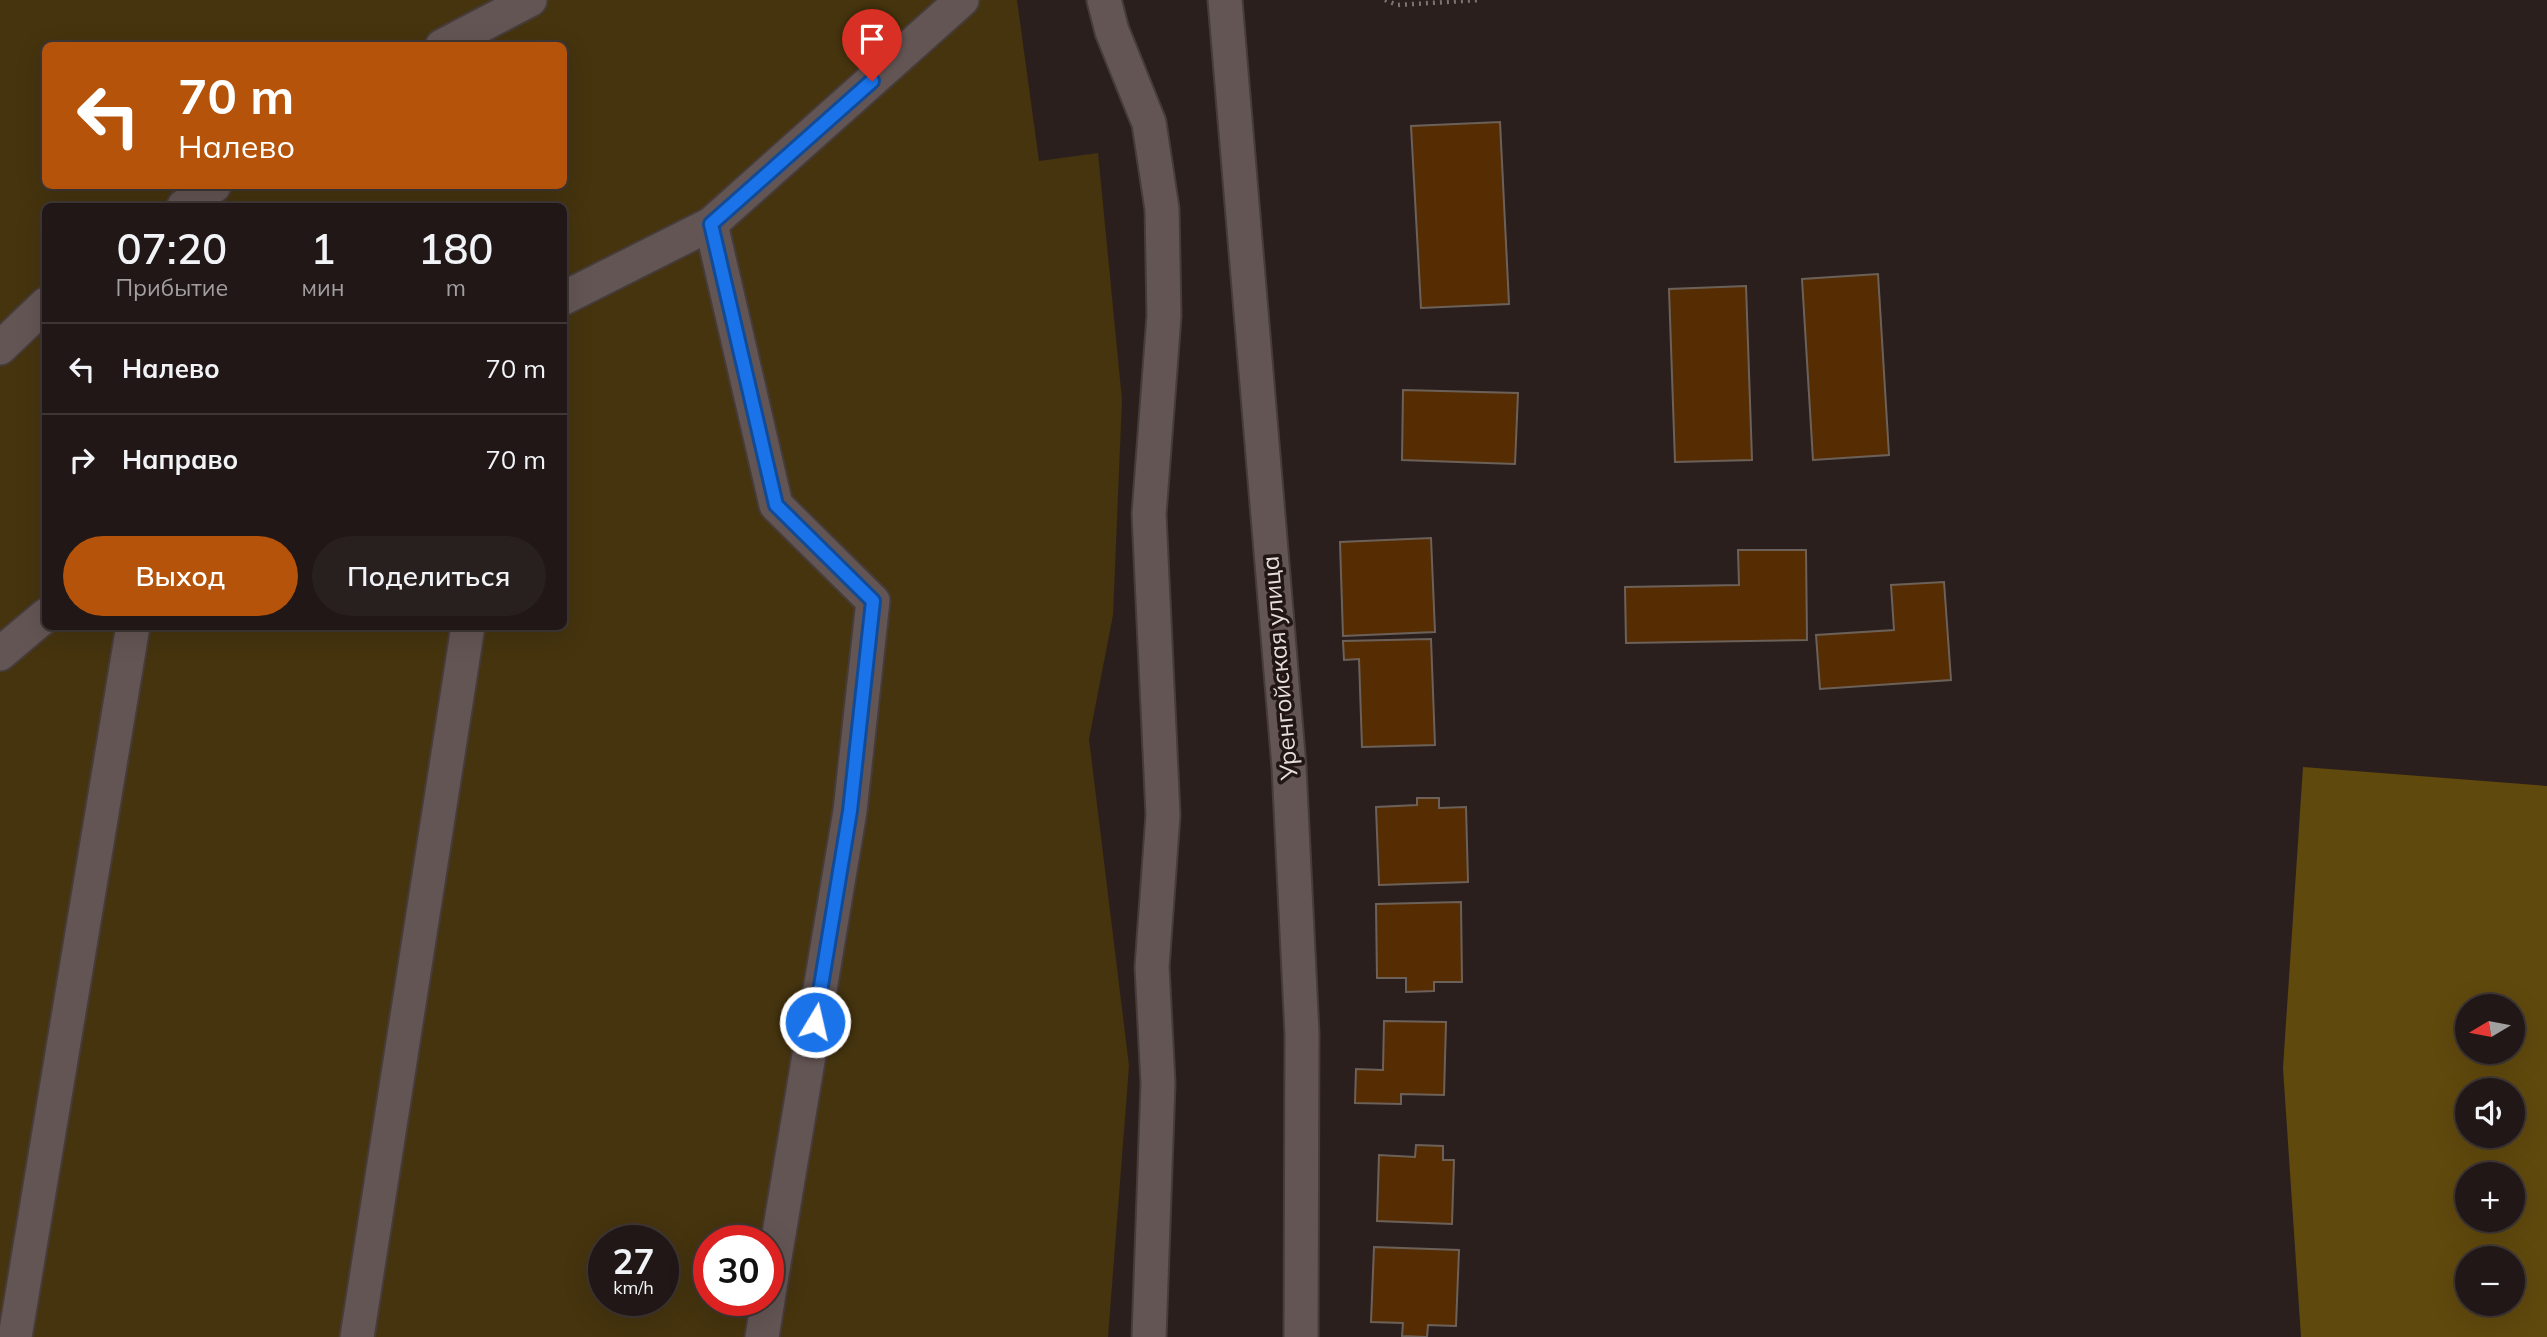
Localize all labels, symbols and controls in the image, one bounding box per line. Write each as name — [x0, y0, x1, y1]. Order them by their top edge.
pin — [842, 9, 902, 81]
icon: arrive — [853, 20, 891, 58]
text: 70 m — [178, 65, 294, 126]
icon: left — [63, 70, 154, 161]
text: Налево — [178, 126, 295, 166]
text: 07:20 — [116, 222, 227, 275]
text: 1 — [310, 222, 336, 275]
text: 180 — [418, 222, 494, 275]
text: Прибытие — [115, 273, 228, 302]
text: мин — [302, 273, 345, 302]
text: m — [446, 273, 466, 302]
icon: left — [63, 350, 101, 388]
text: Налево — [122, 352, 220, 385]
text: 70 m — [485, 352, 546, 385]
icon: right — [63, 441, 101, 479]
text: Направо — [122, 443, 238, 476]
text: 70 m — [485, 443, 546, 476]
button: Выход — [63, 536, 298, 616]
button: Поделиться — [312, 536, 546, 616]
street label: Уренгойская улица — [1254, 555, 1304, 782]
position arrow — [778, 985, 852, 1059]
north arrow — [2455, 994, 2525, 1064]
map controls — [2455, 994, 2525, 1316]
button: sound — [2455, 1078, 2525, 1148]
button: + — [2455, 1162, 2525, 1232]
speed limit sign: 30 — [693, 1225, 784, 1316]
text: 27 — [612, 1239, 655, 1283]
button: − — [2455, 1246, 2525, 1316]
text: km/h — [613, 1276, 654, 1299]

